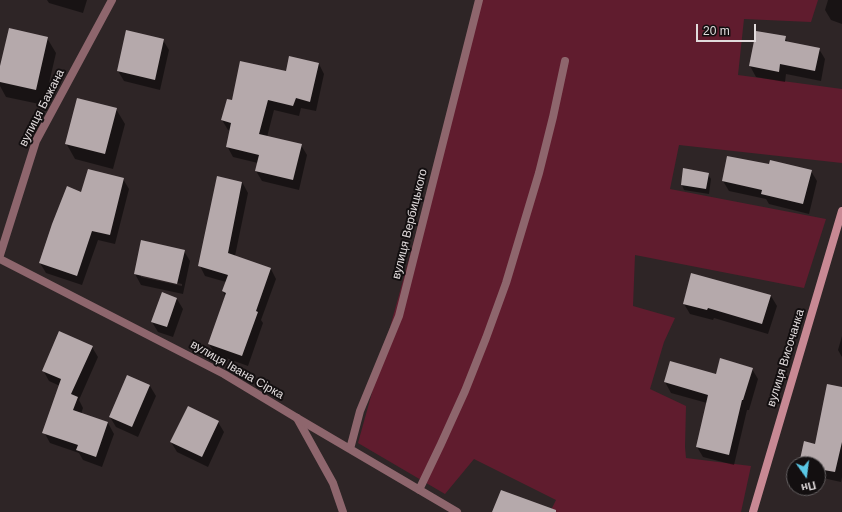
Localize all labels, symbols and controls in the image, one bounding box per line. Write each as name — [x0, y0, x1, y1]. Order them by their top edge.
scale bar — [698, 16, 758, 42]
text: 20 m — [703, 24, 730, 38]
street label: вулиця Бажана — [16, 67, 68, 149]
street label: вулиця Вербицького — [389, 167, 431, 281]
street label: вулиця Височанка — [764, 307, 808, 409]
street label: вулиця Івана Сірка — [188, 337, 286, 403]
north arrow — [786, 456, 826, 496]
text: Пн — [800, 479, 817, 494]

